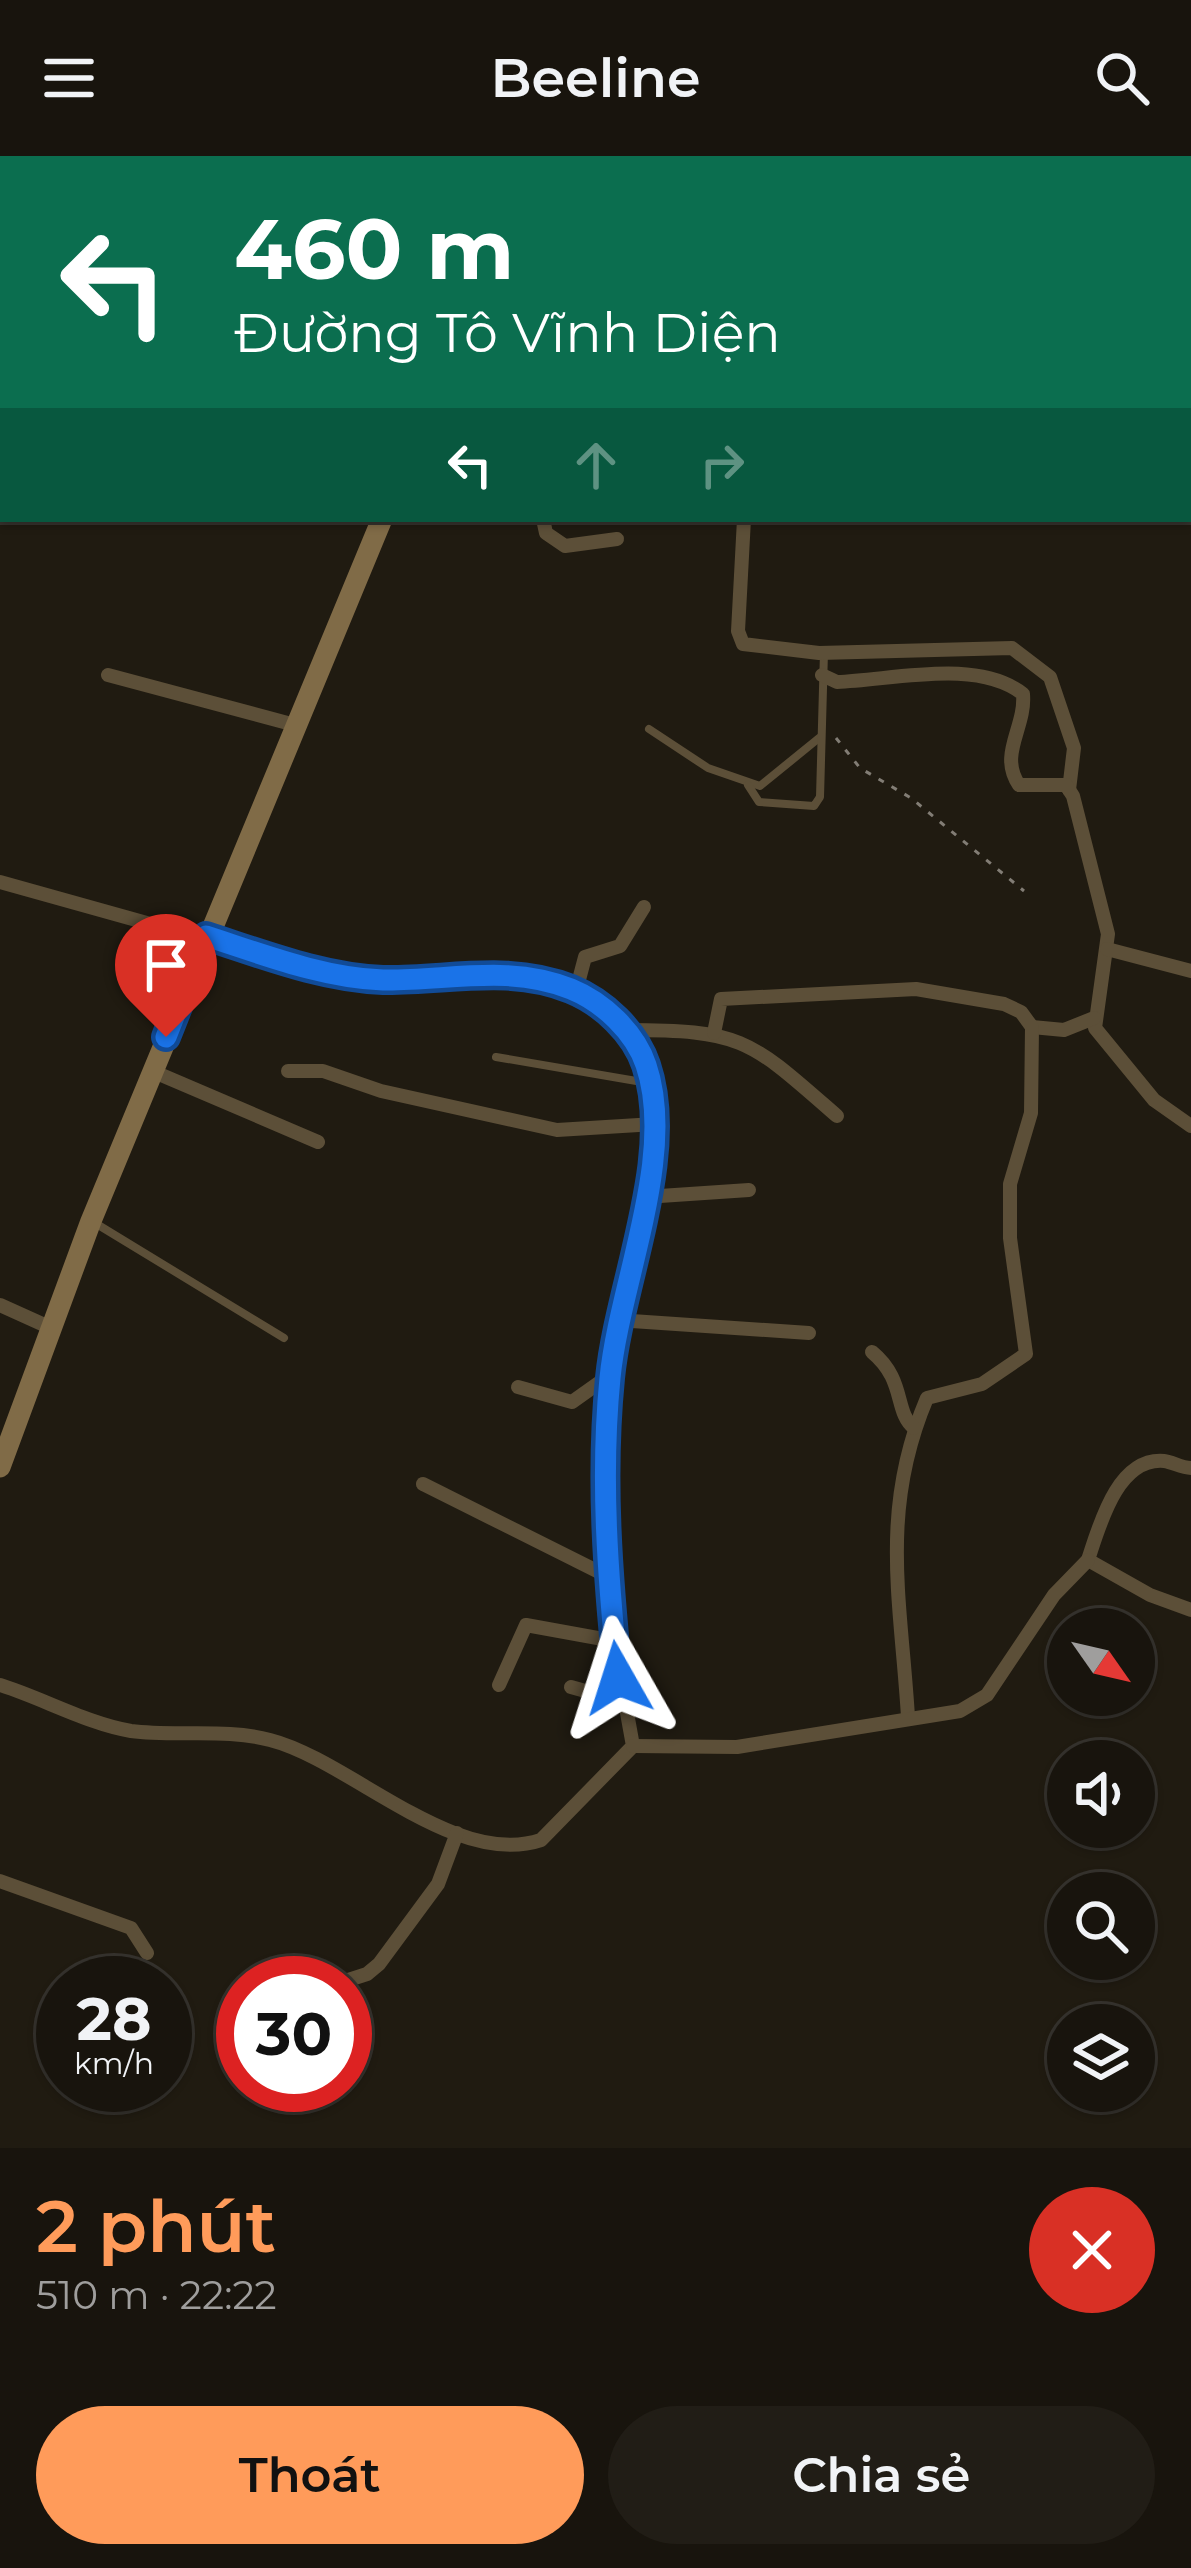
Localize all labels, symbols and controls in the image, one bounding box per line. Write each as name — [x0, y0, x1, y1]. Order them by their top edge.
icon: menu — [36, 45, 102, 111]
text: Beeline — [490, 45, 701, 111]
icon: search — [1089, 45, 1155, 111]
text: 460 m — [234, 198, 514, 300]
icon: left — [36, 204, 192, 360]
text: Đường Tô Vĩnh Diện — [234, 300, 781, 366]
icon: left — [437, 432, 503, 498]
icon: ahead — [563, 432, 629, 498]
icon: right — [689, 432, 755, 498]
pin — [115, 914, 217, 1037]
icon: arrive — [133, 932, 199, 998]
north arrow — [1047, 1608, 1155, 1716]
map controls — [1047, 1608, 1155, 2112]
position arrow — [555, 1615, 681, 1741]
button: sound — [1047, 1740, 1155, 1848]
button: search — [1047, 1872, 1155, 1980]
speed limit sign: 30 — [216, 1956, 372, 2112]
text: 28 — [77, 1982, 152, 2055]
button: layers — [1047, 2004, 1155, 2112]
text: km/h — [74, 2045, 154, 2082]
text: 2 phút — [36, 2182, 276, 2270]
button: close — [1029, 2187, 1155, 2313]
text: 510 m · 22:22 — [36, 2271, 277, 2319]
button: Thoát — [36, 2406, 584, 2544]
button: Chia sẻ — [608, 2406, 1155, 2544]

